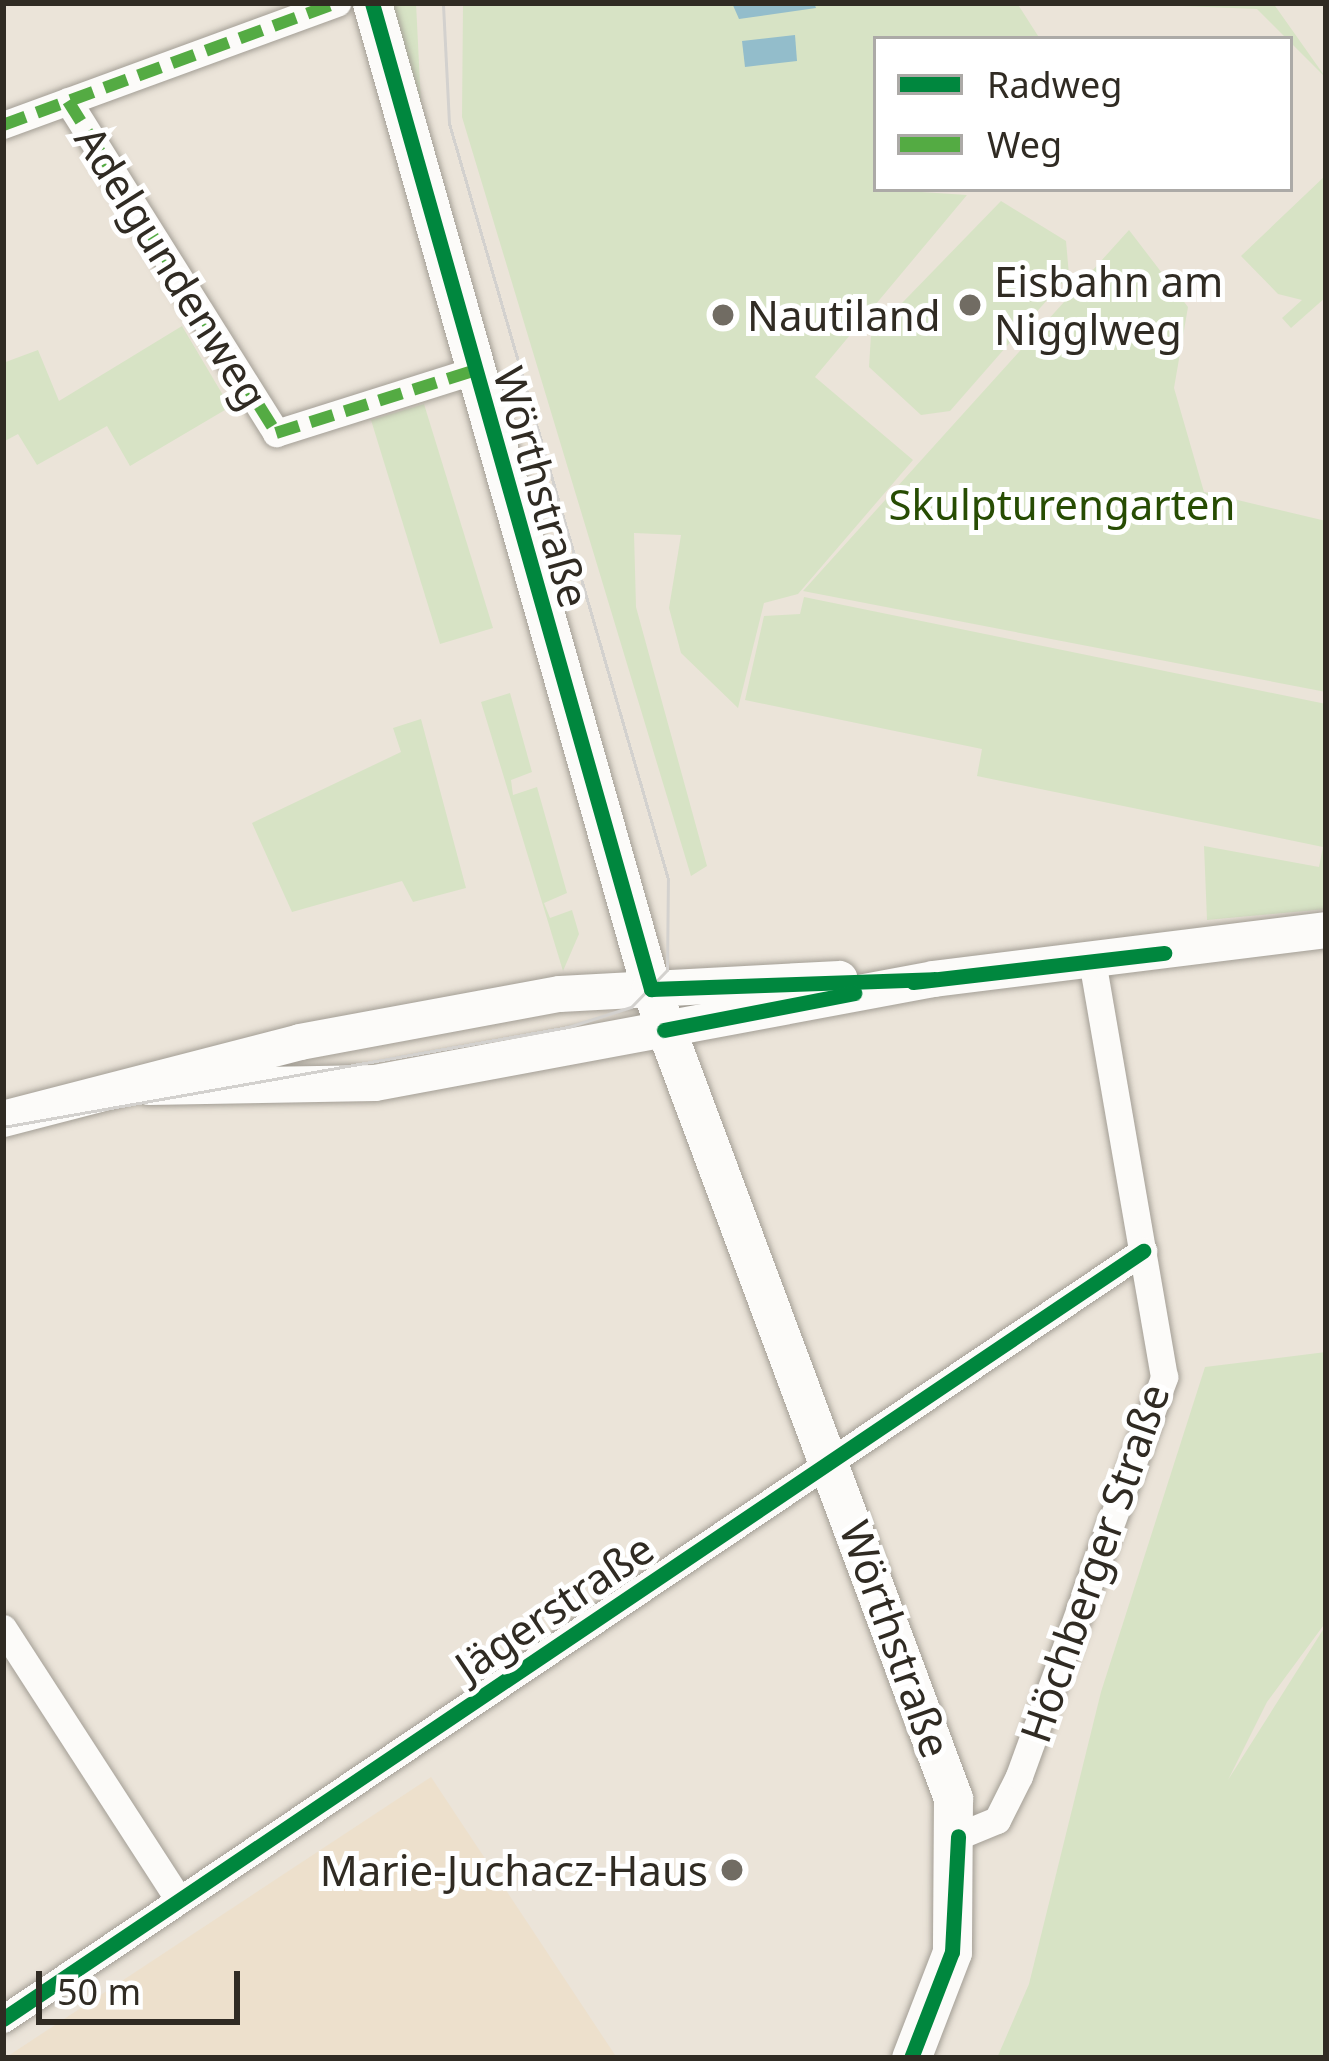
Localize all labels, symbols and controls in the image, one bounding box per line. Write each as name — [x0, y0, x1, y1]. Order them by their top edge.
legend — [873, 36, 1293, 192]
text: Radweg — [987, 60, 1122, 109]
street label: Adelgundenweg — [65, 117, 279, 417]
text: Weg — [987, 120, 1062, 169]
place label: Eisbahn am Nigglweg — [994, 256, 1223, 354]
place label: Nautiland — [747, 290, 941, 340]
marker: Eisbahn am Nigglweg — [957, 292, 983, 318]
marker: Nautiland — [710, 302, 736, 328]
street label: Wörthstraße — [484, 361, 600, 613]
park label: Skulpturengarten — [889, 479, 1235, 529]
street label: Höchberger Straße — [1009, 1377, 1179, 1749]
street label: Wörthstraße — [830, 1514, 962, 1764]
street label: Jägerstraße — [446, 1523, 662, 1691]
place label: Marie-Juchacz-Haus — [320, 1845, 708, 1895]
marker: Marie-Juchacz-Haus — [719, 1857, 745, 1883]
scale bar — [42, 1947, 246, 2021]
text: 50 m — [57, 1967, 141, 2016]

